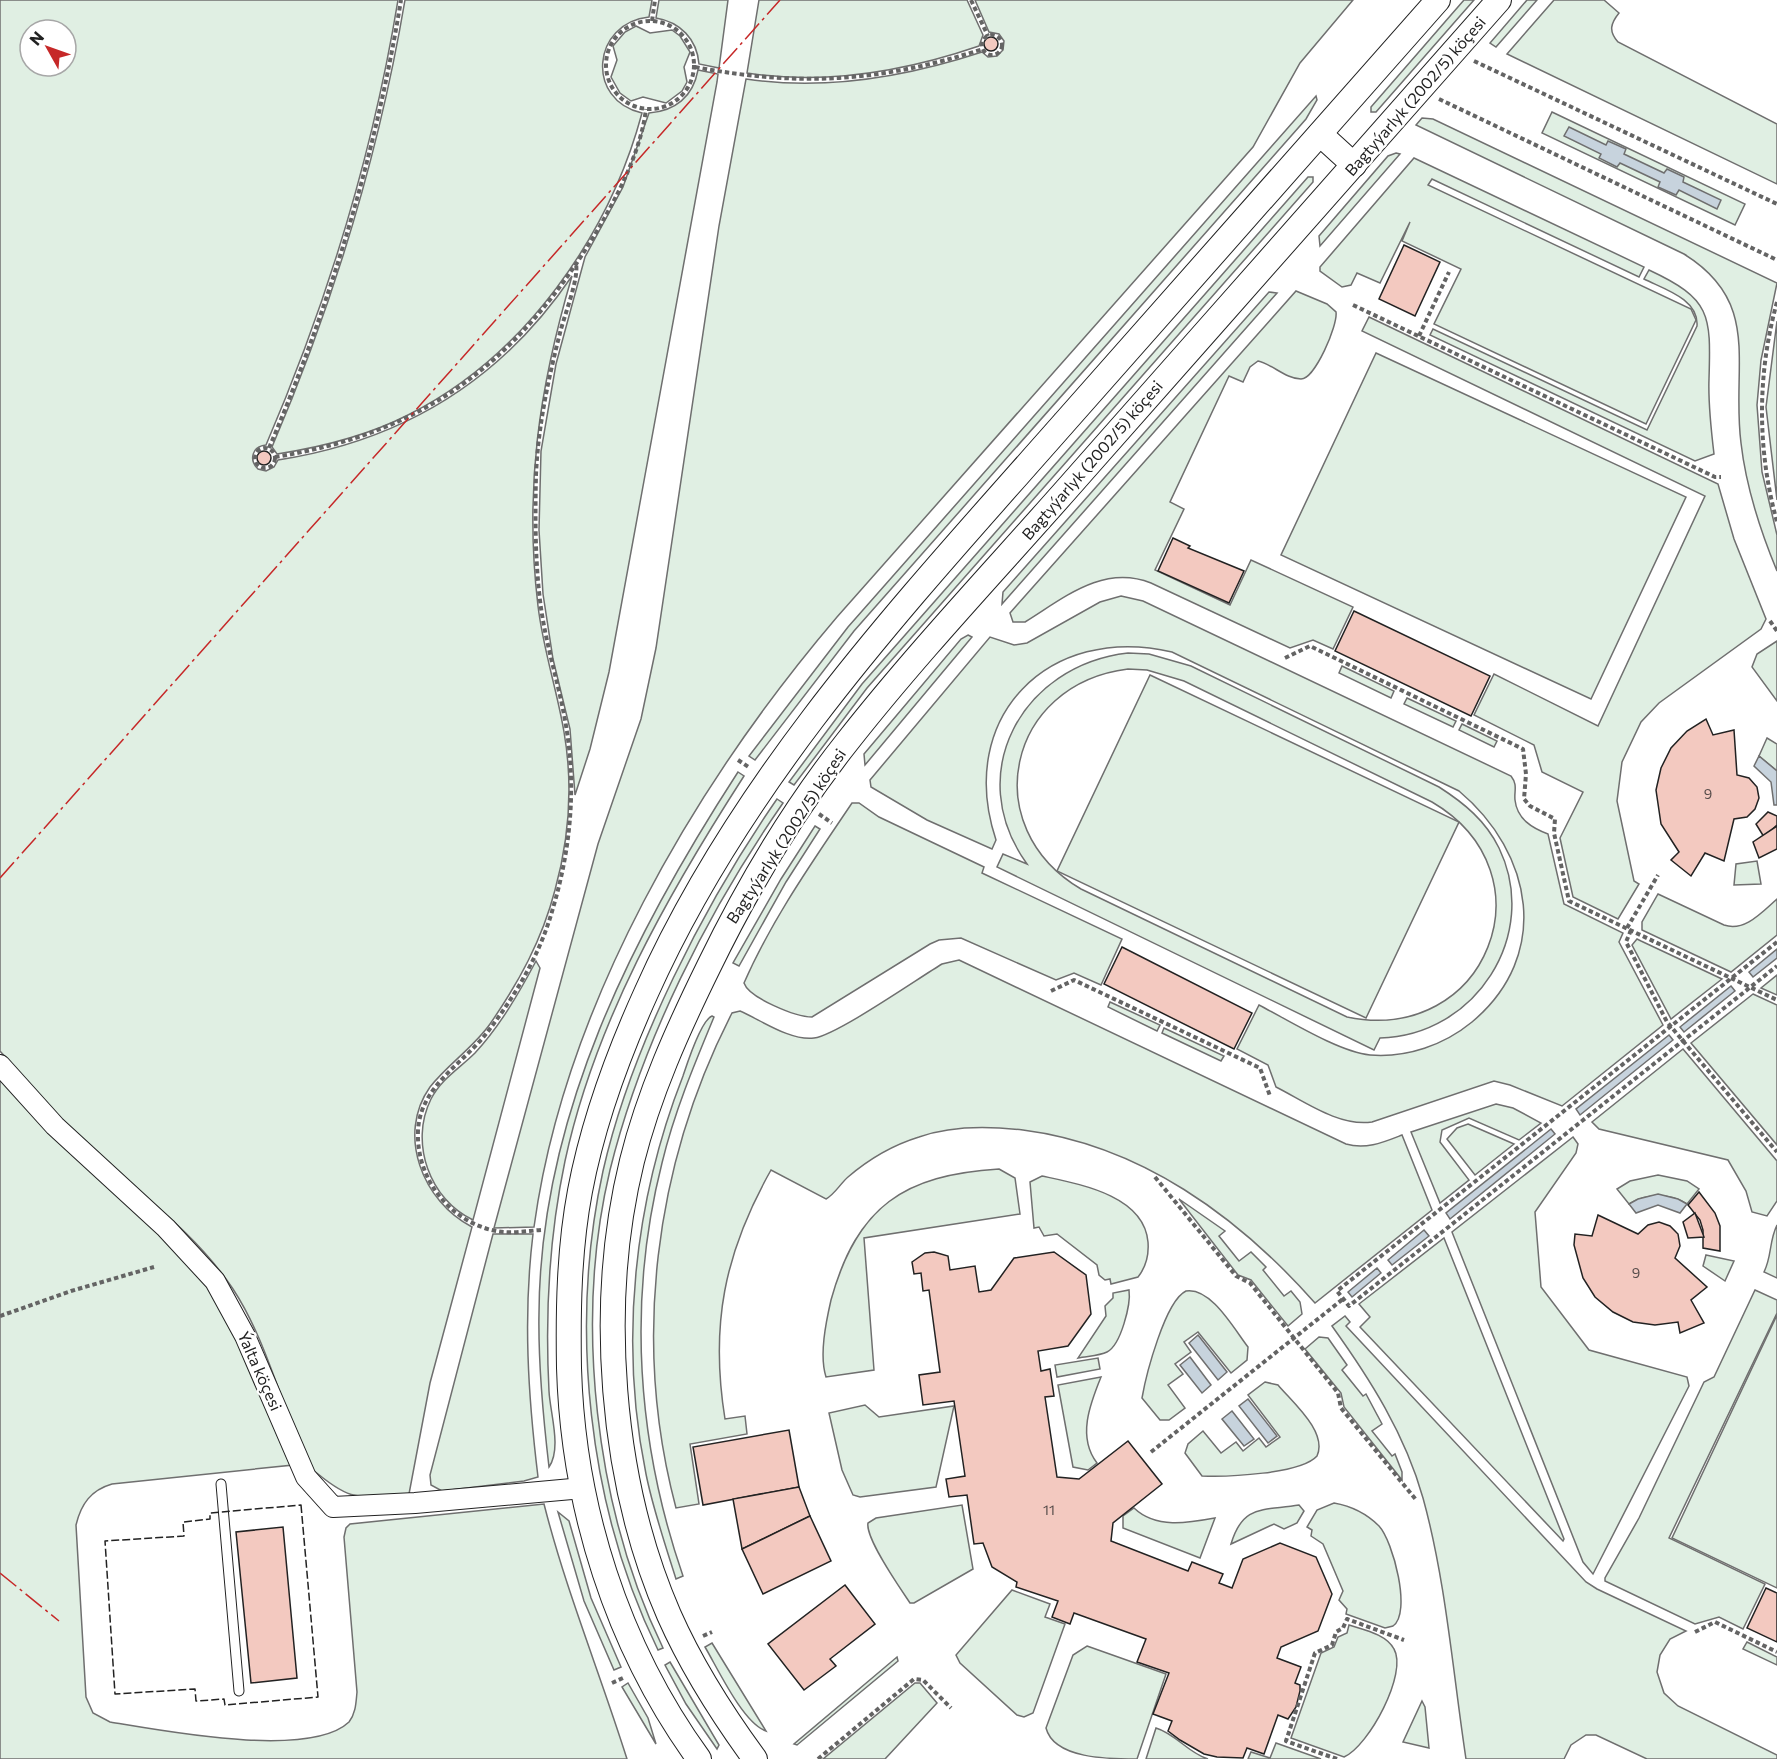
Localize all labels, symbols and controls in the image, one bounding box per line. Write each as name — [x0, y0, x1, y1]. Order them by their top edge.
street label: Bagtyýarlyk (2002/5) köçesi — [1340, 12, 1489, 179]
north arrow — [18, 18, 78, 78]
text: N — [25, 27, 47, 49]
street label: Bagtyýarlyk (2002/5) köçesi — [1017, 376, 1166, 543]
street label: Bagtyýarlyk (2002/5) köçesi — [722, 745, 849, 927]
house number: 9 — [1704, 785, 1712, 802]
house number: 9 — [1632, 1264, 1640, 1281]
street label: Ýalta köçesi — [235, 1328, 286, 1413]
house number: 11 — [1043, 1501, 1055, 1518]

